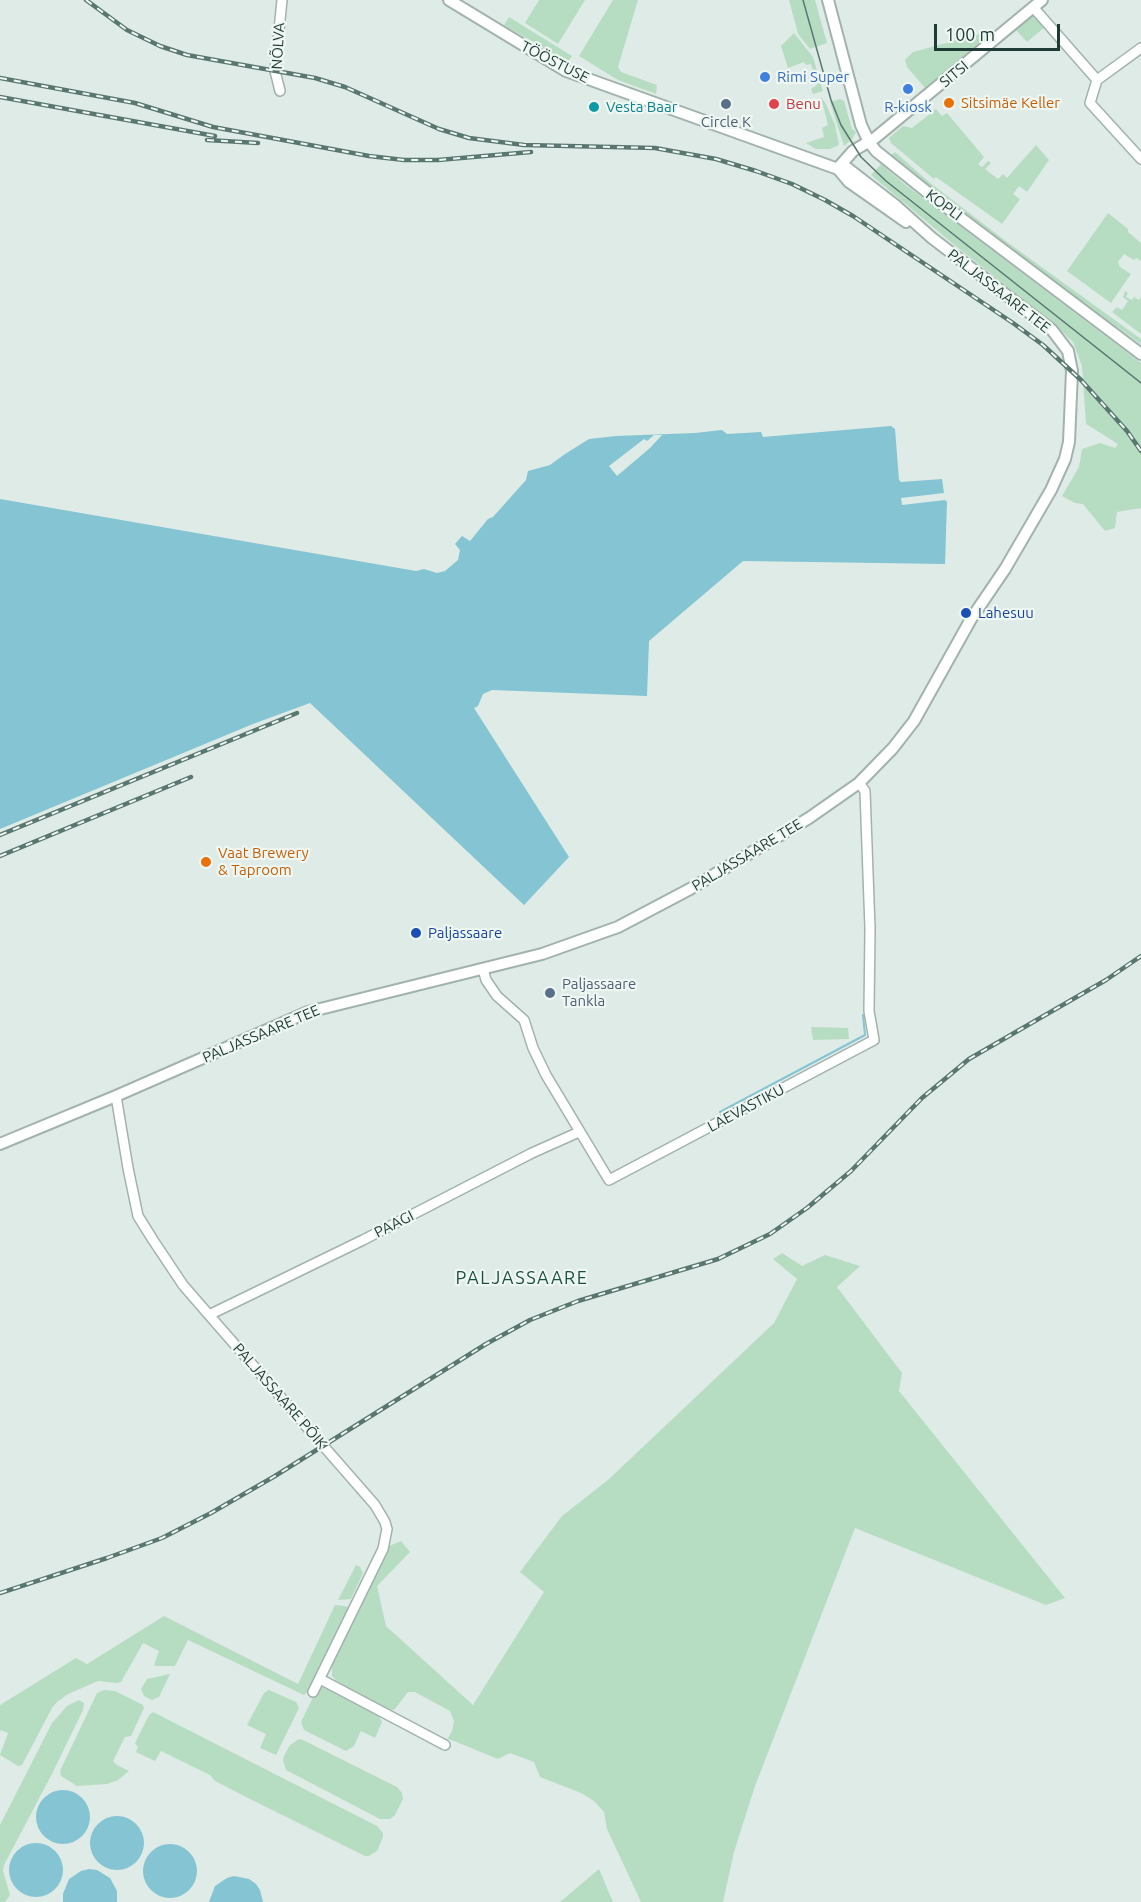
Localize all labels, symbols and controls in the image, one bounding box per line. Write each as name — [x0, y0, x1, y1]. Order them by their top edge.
scale bar — [937, 12, 1063, 50]
street label: NÕLVA — [268, 22, 288, 70]
text: 100 m — [945, 24, 995, 44]
street label: TÖÖSTUSE — [518, 37, 592, 87]
street label: SITSI — [936, 57, 972, 91]
place label: Rimi Super — [777, 68, 849, 86]
marker: Rimi Super — [758, 70, 772, 84]
marker: R-kiosk — [901, 82, 915, 96]
place label: Sitsimäe Keller — [961, 94, 1060, 112]
place label: Benu — [786, 95, 821, 113]
marker: Sitsimäe Keller — [942, 96, 956, 110]
marker: Circle K — [719, 97, 733, 111]
marker: Benu — [767, 97, 781, 111]
place label: Vesta Baar — [606, 98, 677, 116]
place label: R-kiosk — [884, 98, 932, 116]
marker: Vesta Baar — [587, 100, 601, 114]
place label: Circle K — [701, 113, 751, 131]
street label: KOPLI — [922, 186, 966, 224]
street label: PALJASSAARE TEE — [944, 245, 1054, 337]
place label: Lahesuu — [978, 604, 1034, 622]
marker: Lahesuu — [959, 606, 973, 620]
street label: PALJASSAARE TEE — [689, 815, 805, 895]
place label: Vaat Brewery & Taproom — [218, 844, 309, 879]
marker: Vaat Brewery & Taproom — [199, 855, 213, 869]
place label: Paljassaare — [428, 924, 502, 942]
marker: Paljassaare — [409, 926, 423, 940]
place label: Paljassaare Tankla — [562, 975, 636, 1010]
marker: Paljassaare Tankla — [543, 986, 557, 1000]
street label: PALJASSAARE TEE — [200, 1001, 322, 1067]
street label: LAEVASTIKU — [705, 1080, 787, 1136]
street label: PAAGI — [371, 1206, 417, 1242]
district label: PALJASSAARE — [456, 1267, 588, 1289]
street label: PALJASSAARE PÕIK — [229, 1340, 331, 1452]

